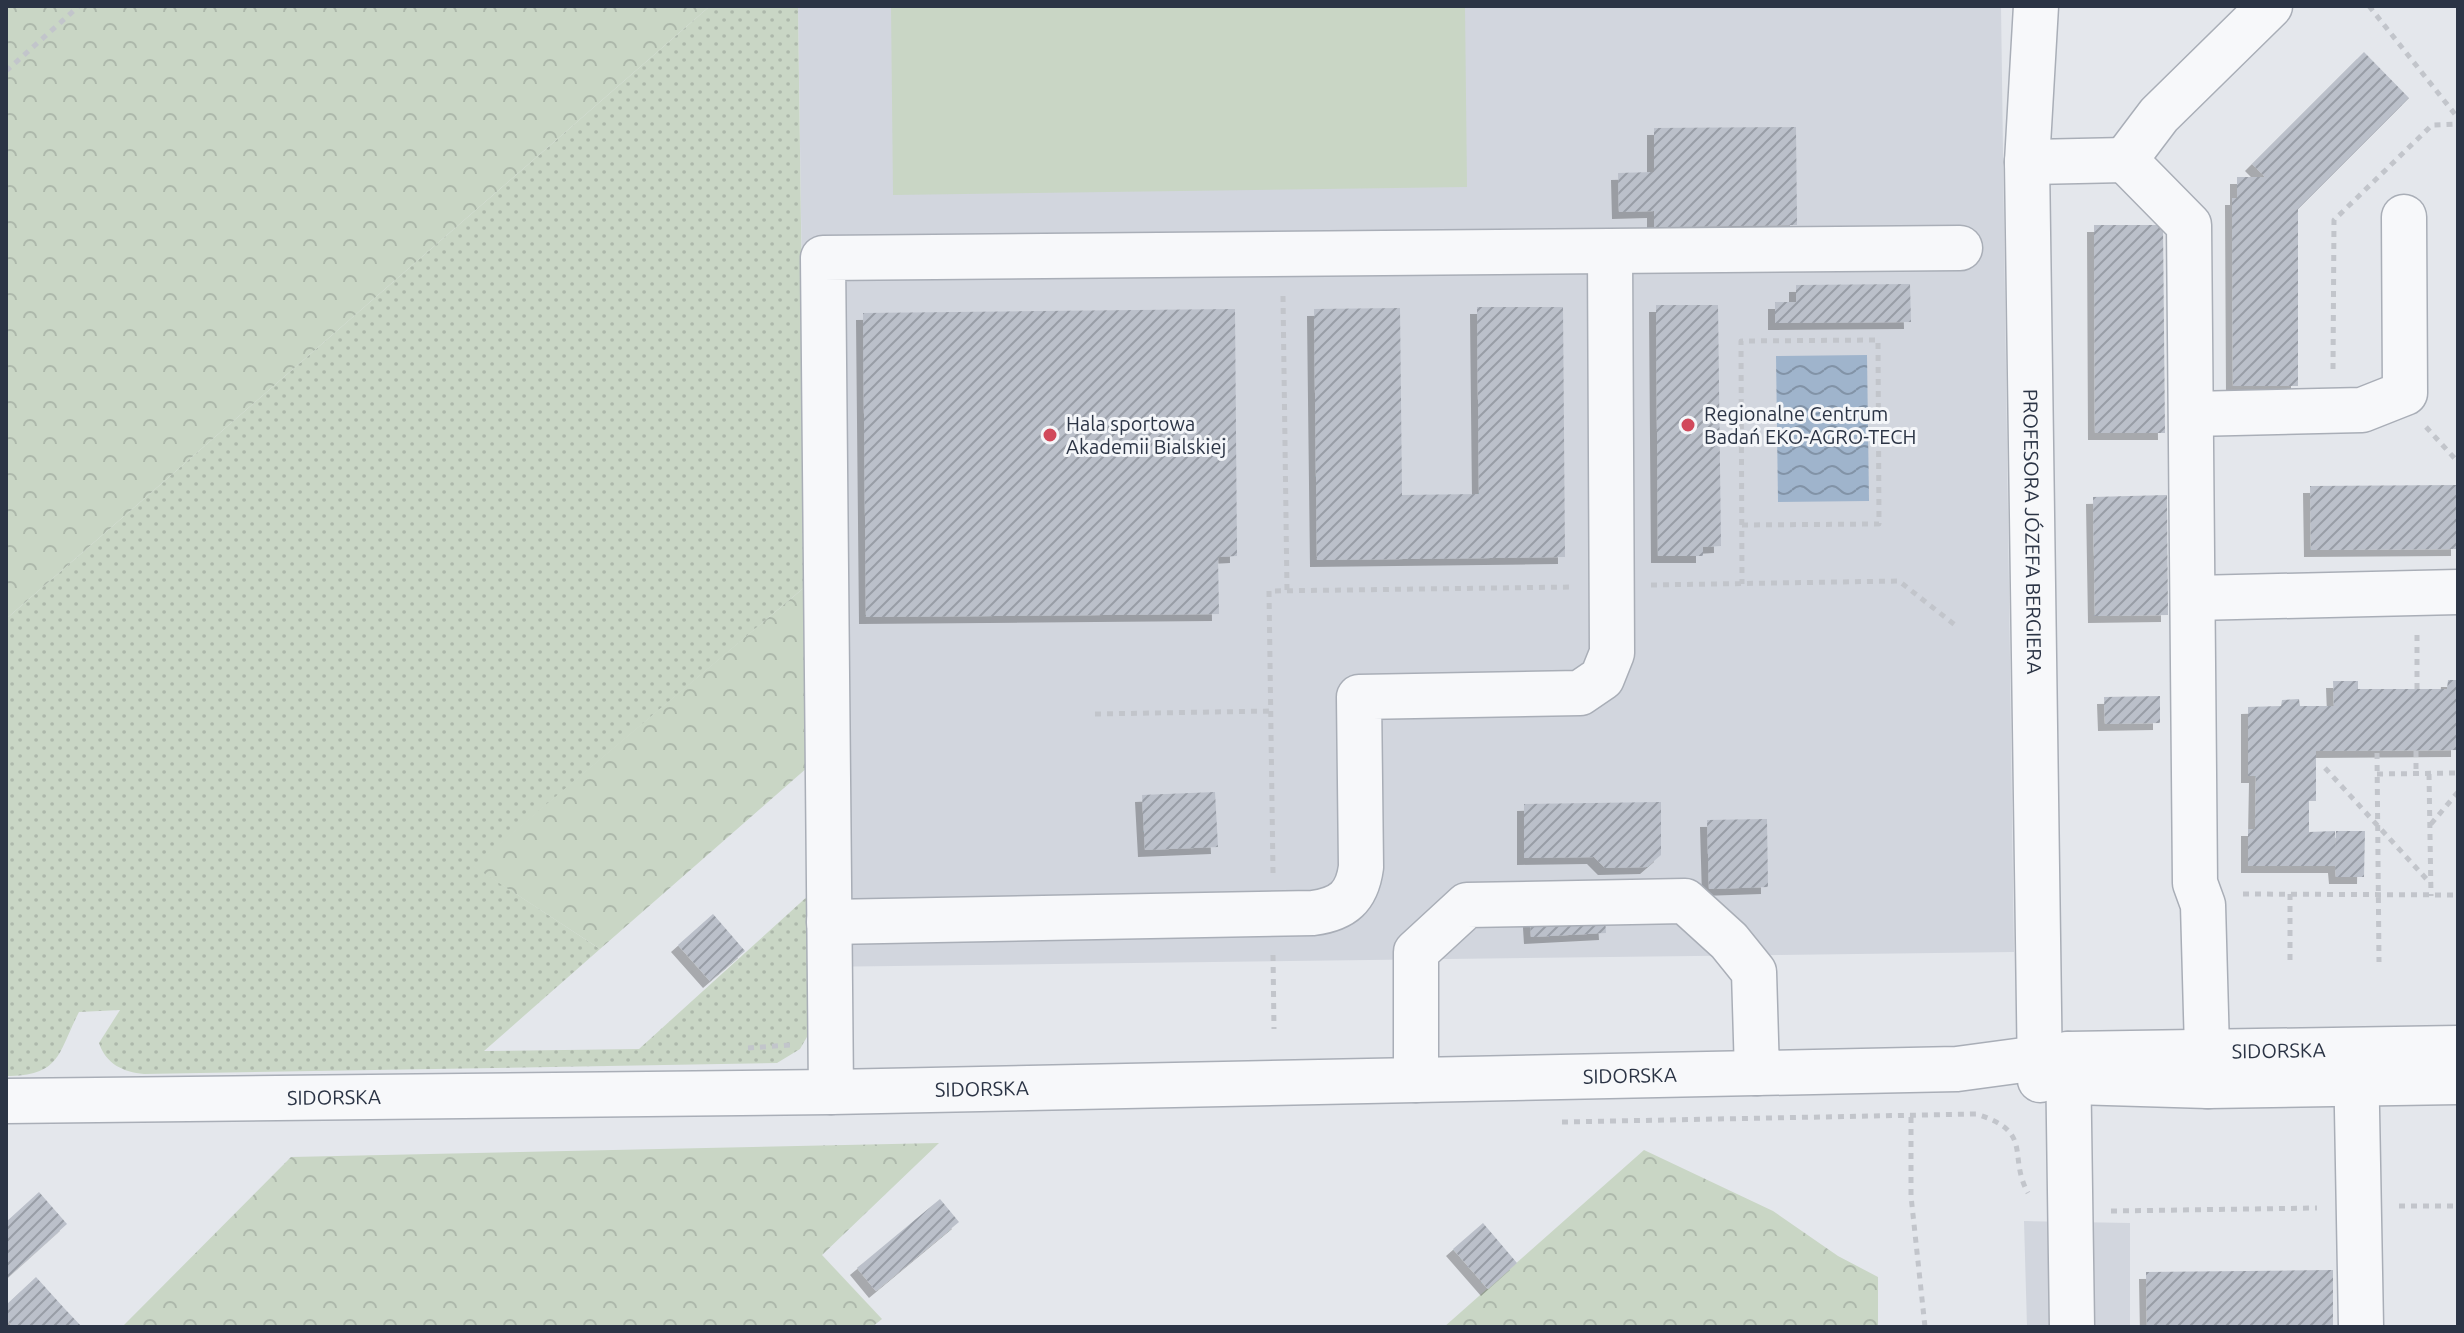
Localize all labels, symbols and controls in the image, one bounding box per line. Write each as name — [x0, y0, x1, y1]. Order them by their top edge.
street label: PROFESORA JÓZEFA BERGIERA — [2019, 389, 2046, 675]
place label: Regionalne Centrum Badań EKO-AGRO-TECH — [1704, 402, 1916, 448]
place label: Hala sportowa Akademii Bialskiej — [1066, 412, 1226, 458]
marker: Regionalne Centrum Badań EKO-AGRO-TECH — [1679, 416, 1697, 434]
marker: Hala sportowa Akademii Bialskiej — [1041, 426, 1059, 444]
street label: SIDORSKA — [2231, 1038, 2326, 1062]
street label: SIDORSKA — [1583, 1063, 1677, 1088]
street label: SIDORSKA — [935, 1076, 1029, 1101]
street label: SIDORSKA — [287, 1085, 381, 1109]

